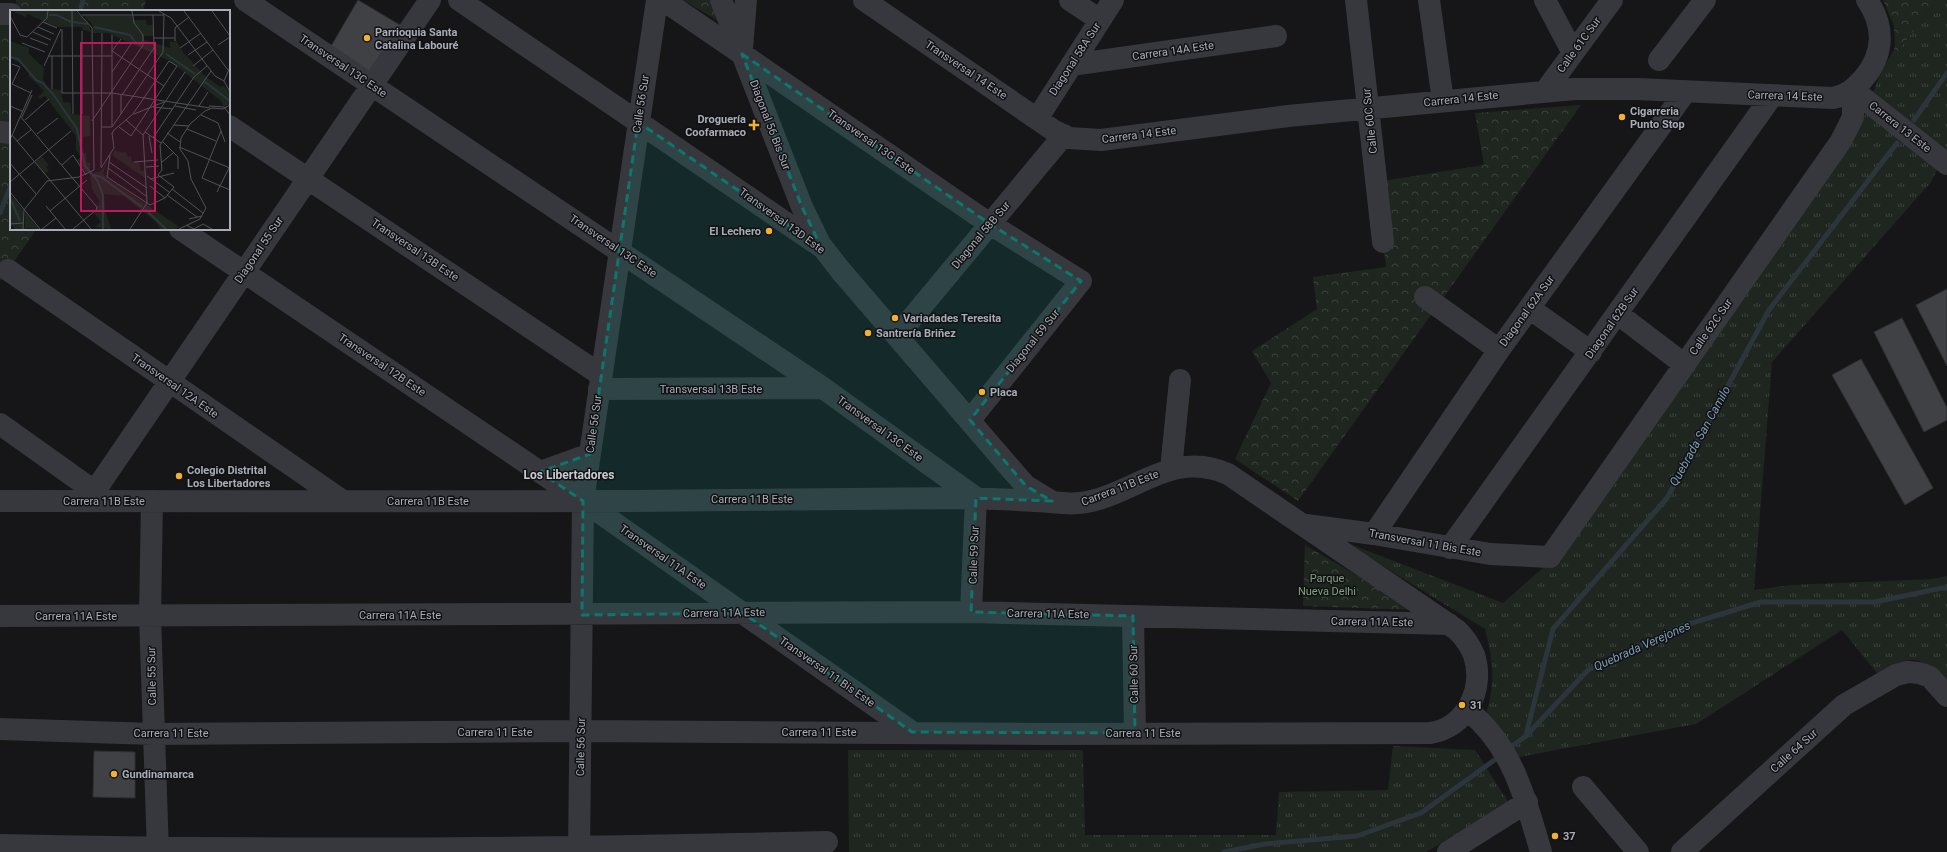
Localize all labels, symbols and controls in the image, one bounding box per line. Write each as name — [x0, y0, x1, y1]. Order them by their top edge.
inset map — [10, 10, 230, 230]
street label: Calle 61C Sur — [1554, 14, 1604, 75]
street label: Diagonal 58A Sur — [1047, 20, 1104, 98]
place label: Parrioquia Santa Catalina Labouré — [375, 26, 459, 52]
street label: Transversal 13C Este — [297, 32, 389, 100]
marker: Parrioquia Santa Catalina Labouré — [362, 33, 372, 43]
street label: Transversal 14 Este — [923, 38, 1009, 102]
street label: Carrera 14A Este — [1131, 39, 1215, 63]
street label: Calle 56 Sur — [630, 74, 652, 134]
street label: Diagonal 56 Bis Sur — [747, 78, 793, 172]
street label: Calle 60C Sur — [1360, 87, 1380, 154]
street label: Carrera 14 Este — [1747, 88, 1823, 104]
street label: Carrera 14 Este — [1423, 89, 1499, 109]
street label: Carrera 13 Este — [1866, 99, 1934, 155]
place label: Cigarreria Punto Stop — [1630, 105, 1685, 131]
street label: Transversal 13G Este — [825, 107, 917, 177]
marker: Cigarreria Punto Stop — [1617, 112, 1627, 122]
place label: Droguería Coofarmaco — [685, 113, 746, 139]
marker: Droguería Coofarmaco — [749, 120, 759, 130]
street label: Carrera 14 Este — [1101, 124, 1177, 146]
street label: Transversal 13D Este — [737, 185, 828, 257]
street label: Diagonal 58B Sur — [949, 198, 1013, 271]
street label: Transversal 13C Este — [567, 212, 659, 280]
street label: Diagonal 55 Sur — [232, 214, 286, 286]
street label: Transversal 13B Este — [369, 216, 461, 284]
place label: El Lechero — [709, 225, 761, 238]
marker: El Lechero — [764, 226, 774, 236]
street label: Diagonal 62A Sur — [1497, 273, 1557, 349]
street label: Diagonal 62B Sur — [1583, 285, 1642, 361]
street label: Calle 62C Sur — [1687, 296, 1735, 358]
street label: Diagonal 59 Sur — [1004, 307, 1063, 375]
place label: Variadades Teresita — [903, 312, 1001, 325]
marker: Variadades Teresita — [890, 313, 900, 323]
place label: Santrería Briñez — [876, 327, 956, 340]
marker: Santrería Briñez — [863, 328, 873, 338]
street label: Transversal 12B Este — [336, 331, 428, 399]
street label: Transversal 12A Este — [129, 351, 221, 421]
street label: Transversal 13B Este — [660, 383, 762, 396]
water label: Quebrada San Camilo — [1667, 383, 1733, 488]
place label: Placa — [990, 386, 1018, 399]
marker: Placa — [977, 387, 987, 397]
street label: Transversal 13C Este — [835, 393, 926, 465]
street label: Calle 56 Sur — [583, 394, 605, 454]
place label: Colegio Distrital Los Libertadores — [187, 464, 271, 490]
street label: Carrera 11B Este — [1079, 467, 1161, 509]
district label: Los Libertadores — [524, 468, 614, 482]
marker: Colegio Distrital Los Libertadores — [174, 471, 184, 481]
street label: Carrera 11B Este — [711, 493, 793, 506]
street label: Carrera 11B Este — [63, 495, 145, 508]
street label: Carrera 11B Este — [387, 495, 469, 508]
street label: Transversal 11A Este — [617, 522, 709, 592]
street label: Calle 59 Sur — [966, 525, 982, 584]
street label: Transversal 11 Bis Este — [1368, 527, 1482, 559]
park label: Parque Nueva Delhi — [1298, 572, 1356, 598]
street label: Carrera 11A Este — [683, 606, 765, 620]
street label: Carrera 11A Este — [1007, 607, 1089, 621]
street label: Carrera 11A Este — [359, 609, 441, 622]
street label: Carrera 11A Este — [35, 610, 117, 623]
street label: Carrera 11A Este — [1331, 615, 1413, 629]
water label: Quebrada Verejones — [1591, 618, 1693, 674]
street label: Transversal 11 Bis Este — [777, 634, 877, 710]
street label: Calle 60 Sur — [1127, 644, 1141, 703]
street label: Calle 55 Sur — [145, 646, 159, 705]
place label: 31 — [1470, 699, 1483, 712]
marker: 31 — [1457, 700, 1467, 710]
street label: Calle 56 Sur — [574, 717, 588, 776]
street label: Carrera 11 Este — [457, 726, 533, 739]
street label: Carrera 11 Este — [781, 726, 857, 739]
street label: Calle 64 Sur — [1768, 726, 1820, 775]
street label: Carrera 11 Este — [133, 727, 209, 740]
street label: Carrera 11 Este — [1105, 727, 1181, 740]
place label: Gundinamarca — [122, 768, 194, 781]
marker: Gundinamarca — [109, 769, 119, 779]
place label: 37 — [1563, 830, 1576, 843]
marker: 37 — [1550, 831, 1560, 841]

